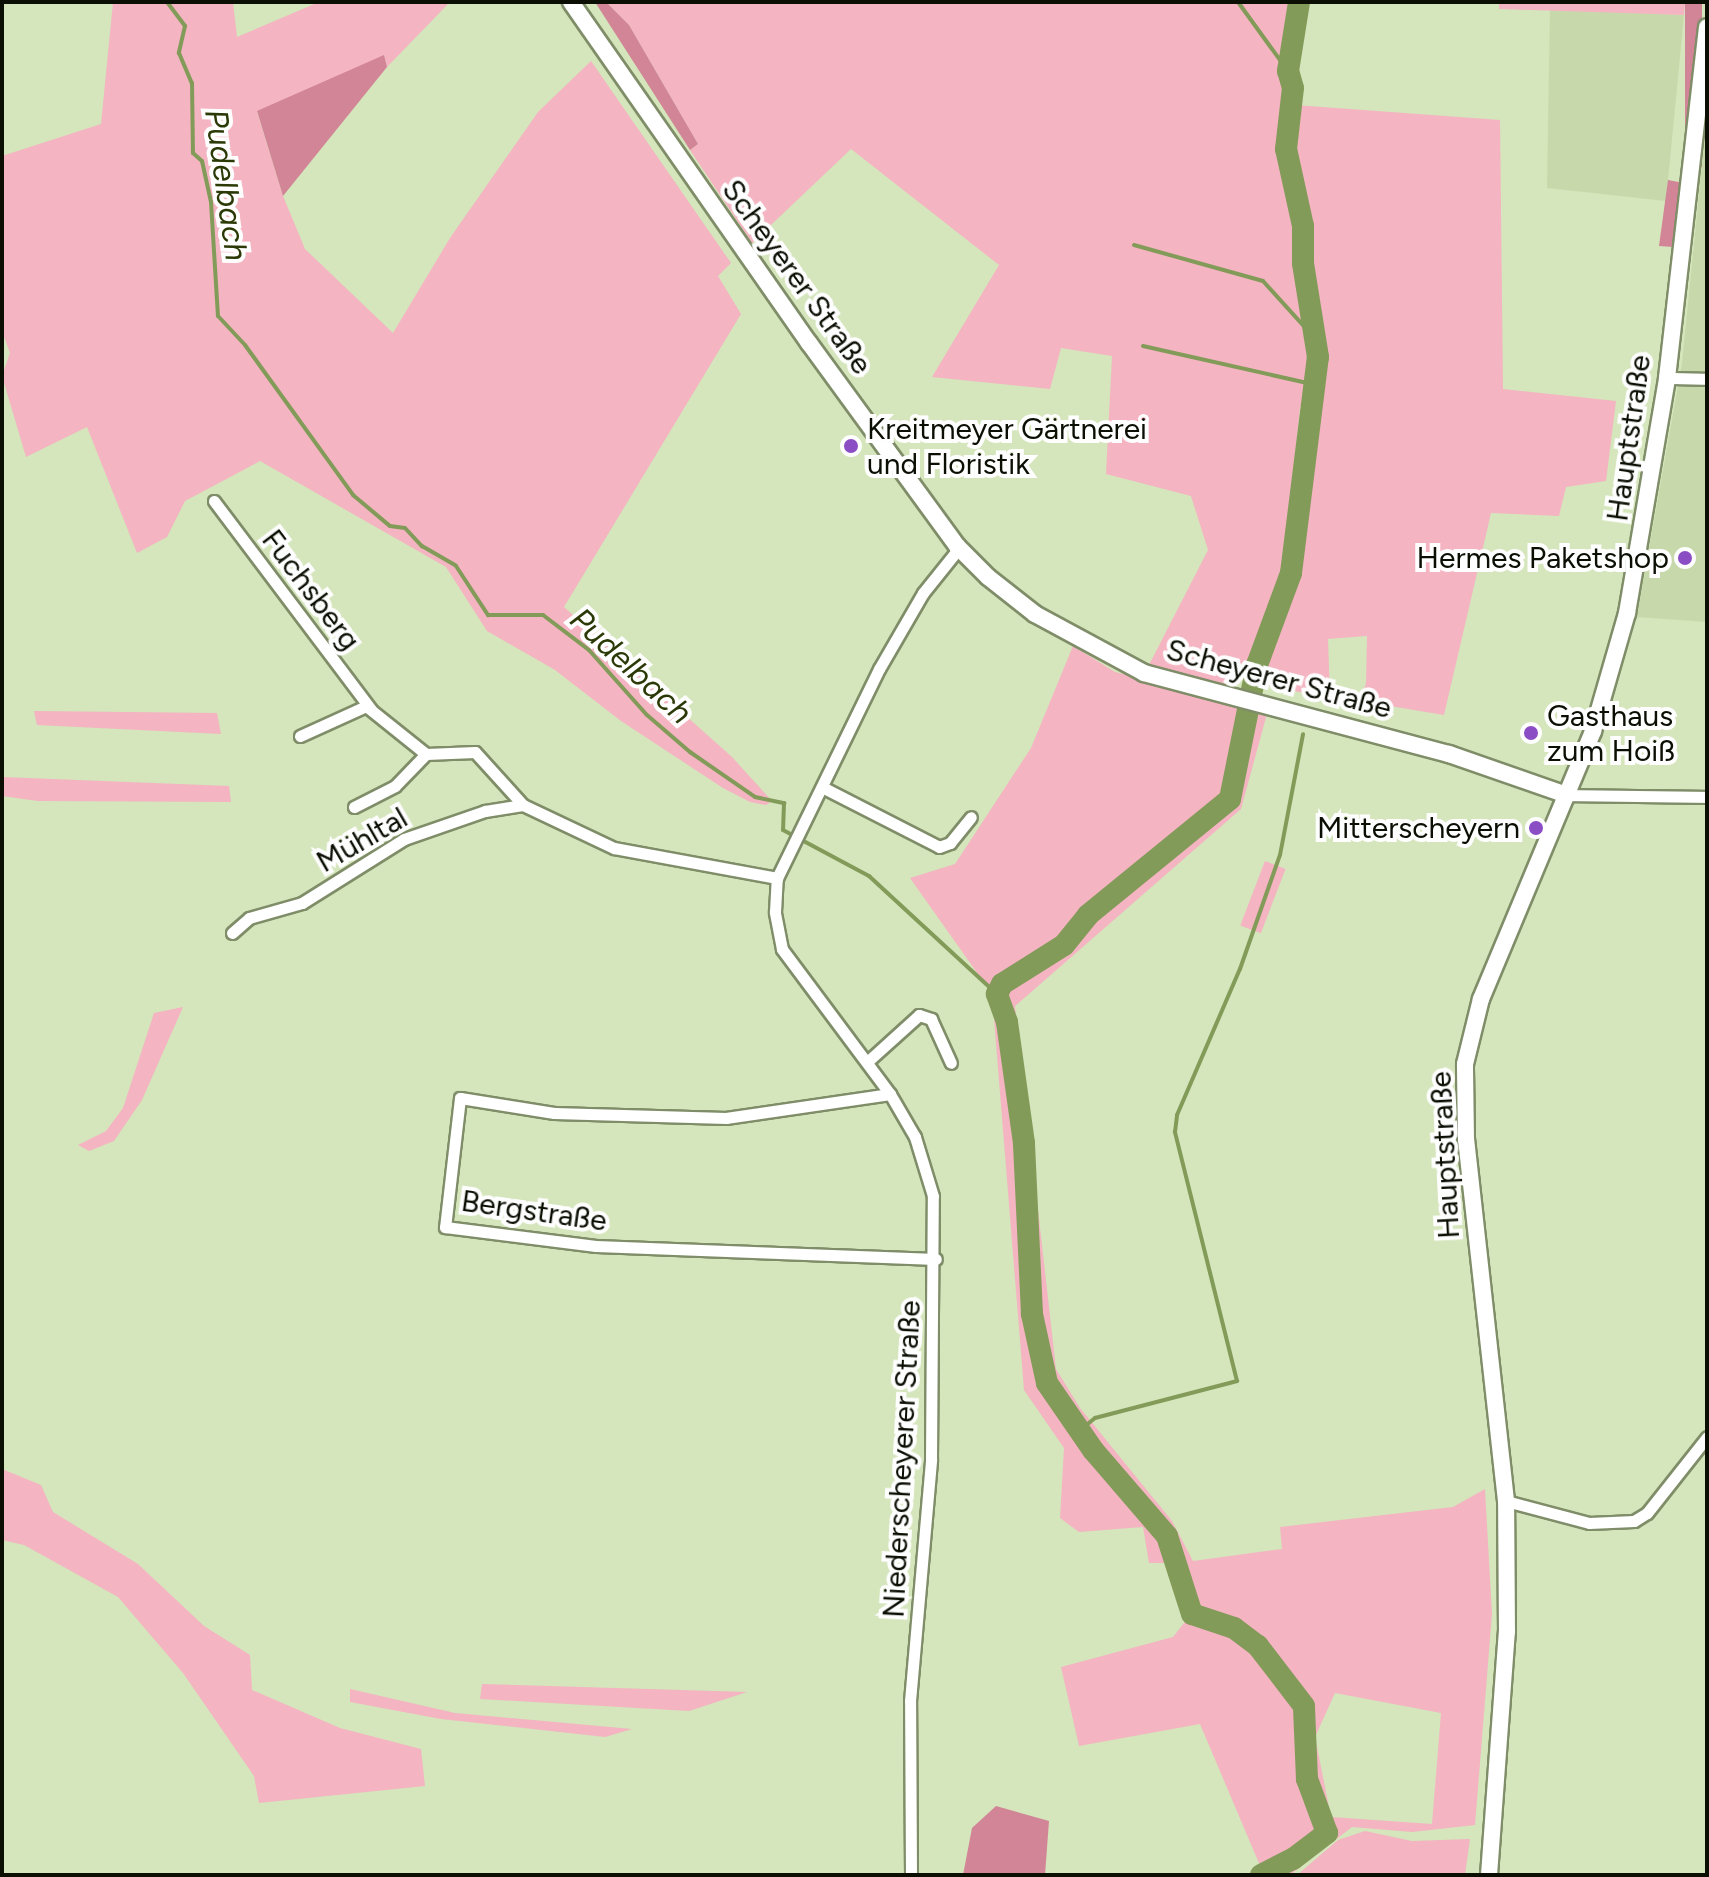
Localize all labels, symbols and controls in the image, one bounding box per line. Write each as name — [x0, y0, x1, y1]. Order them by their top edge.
water label: Pudelbach — [196, 107, 256, 263]
street label: Scheyerer Straße — [714, 173, 880, 381]
street label: Hauptstraße — [1600, 352, 1658, 524]
place label: Kreitmeyer Gärtnerei und Floristik — [867, 411, 1147, 482]
marker: Kreitmeyer Gärtnerei und Floristik — [842, 437, 860, 455]
street label: Fuchsberg — [254, 523, 368, 657]
place label: Hermes Paketshop — [1416, 540, 1669, 576]
marker: Hermes Paketshop — [1676, 549, 1694, 567]
water label: Pudelbach — [562, 600, 700, 732]
street label: Scheyerer Straße — [1162, 632, 1396, 726]
place label: Gasthaus zum Hoiß — [1547, 698, 1675, 768]
marker: Gasthaus zum Hoiß — [1522, 724, 1540, 742]
street label: Mühltal — [310, 800, 414, 880]
place label: Mitterscheyern — [1317, 810, 1520, 846]
marker: Mitterscheyern — [1527, 819, 1545, 837]
street label: Hauptstraße — [1423, 1070, 1467, 1240]
street label: Bergstraße — [459, 1183, 609, 1239]
street label: Niederscheyerer Straße — [876, 1299, 928, 1619]

